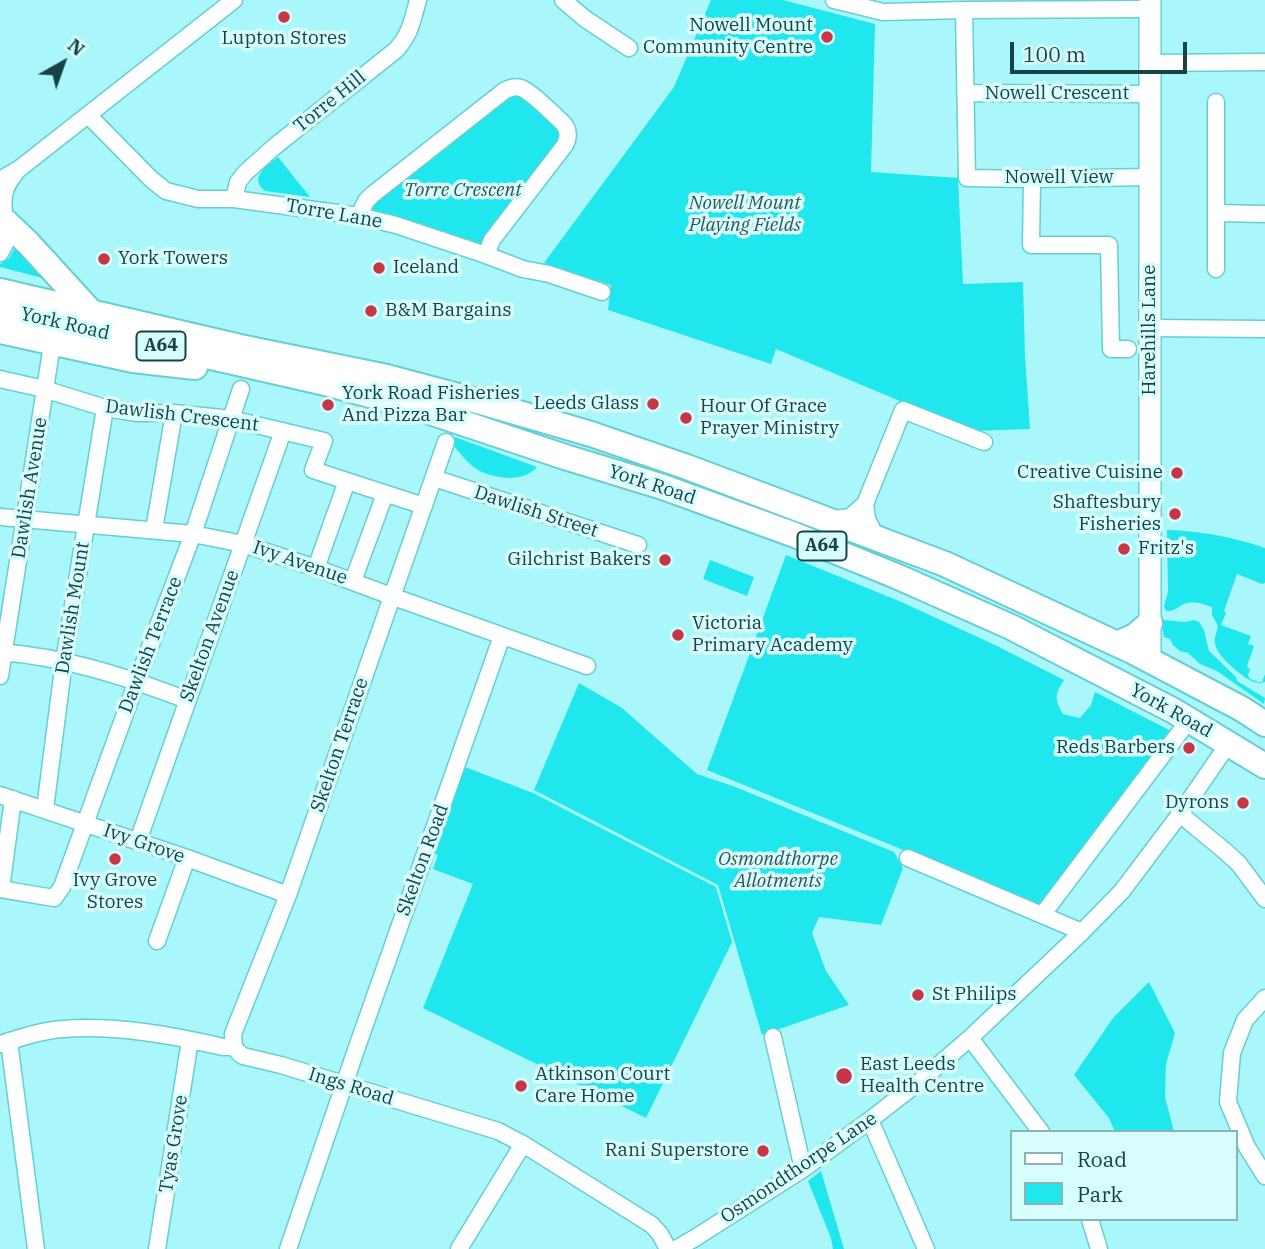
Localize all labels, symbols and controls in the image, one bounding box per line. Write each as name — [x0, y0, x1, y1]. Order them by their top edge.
marker: Lupton Stores — [276, 9, 292, 25]
place label: Nowell Mount Community Centre — [643, 15, 813, 59]
north arrow — [28, 28, 98, 98]
place label: Lupton Stores — [222, 28, 346, 50]
scale bar — [1013, 28, 1190, 72]
marker: Nowell Mount Community Centre — [819, 29, 835, 45]
text: N — [63, 33, 90, 61]
text: 100 m — [1023, 40, 1086, 68]
street label: Torre Hill — [289, 66, 371, 138]
street label: Nowell Crescent — [985, 83, 1129, 105]
street label: Nowell View — [1004, 167, 1114, 189]
park label: Torre Crescent — [404, 180, 522, 202]
park label: Nowell Mount Playing Fields — [689, 193, 801, 237]
street label: Torre Lane — [284, 194, 384, 234]
place label: York Towers — [118, 248, 228, 270]
marker: York Towers — [96, 251, 112, 267]
place label: Iceland — [393, 257, 459, 279]
marker: Iceland — [371, 260, 387, 276]
street label: Harehills Lane — [1139, 265, 1161, 395]
place label: B&M Bargains — [385, 300, 512, 322]
street label: York Road — [18, 303, 112, 345]
marker: B&M Bargains — [363, 303, 379, 319]
road number: A64 — [136, 332, 186, 360]
place label: York Road Fisheries And Pizza Bar — [342, 383, 520, 427]
place label: Leeds Glass — [534, 393, 639, 415]
street label: Dawlish Crescent — [104, 395, 260, 437]
marker: Leeds Glass — [645, 396, 661, 412]
place label: Hour Of Grace Prayer Ministry — [700, 396, 839, 440]
marker: York Road Fisheries And Pizza Bar — [320, 397, 336, 413]
marker: Hour Of Grace Prayer Ministry — [678, 410, 694, 426]
street label: Dawlish Avenue — [8, 416, 52, 560]
street label: York Road — [605, 460, 699, 510]
place label: Creative Cuisine — [1017, 462, 1163, 484]
marker: Creative Cuisine — [1169, 465, 1185, 481]
street label: Dawlish Street — [471, 481, 601, 543]
place label: Shaftesbury Fisheries — [1053, 492, 1161, 536]
marker: Shaftesbury Fisheries — [1167, 506, 1183, 522]
road number: A64 — [798, 532, 846, 560]
street label: Ivy Avenue — [250, 536, 350, 590]
place label: Fritz's — [1138, 538, 1194, 560]
street label: Dawlish Mount — [51, 540, 95, 676]
marker: Fritz's — [1116, 541, 1132, 557]
place label: Gilchrist Bakers — [508, 549, 651, 571]
marker: Gilchrist Bakers — [657, 552, 673, 568]
street label: Skelton Avenue — [176, 567, 244, 705]
street label: Dawlish Terrace — [114, 574, 188, 716]
place label: Victoria Primary Academy — [692, 613, 853, 657]
marker: Victoria Primary Academy — [670, 627, 686, 643]
street label: Skelton Terrace — [306, 675, 374, 815]
street label: York Road — [1126, 679, 1216, 743]
place label: Reds Barbers — [1056, 737, 1175, 759]
marker: Reds Barbers — [1181, 740, 1197, 756]
place label: Dyrons — [1165, 792, 1229, 814]
marker: Dyrons — [1235, 795, 1251, 811]
street label: Skelton Road — [392, 801, 454, 919]
street label: Ivy Grove — [100, 819, 188, 869]
park label: Osmondthorpe Allotments — [718, 849, 838, 893]
marker: Ivy Grove Stores — [107, 851, 123, 867]
place label: Ivy Grove Stores — [73, 870, 157, 914]
place label: St Philips — [932, 984, 1017, 1006]
marker: St Philips — [910, 987, 926, 1003]
place label: East Leeds Health Centre — [860, 1054, 984, 1098]
street label: Ings Road — [306, 1063, 396, 1111]
place label: Atkinson Court Care Home — [535, 1064, 670, 1108]
marker: East Leeds Health Centre — [834, 1066, 854, 1086]
marker: Atkinson Court Care Home — [513, 1078, 529, 1094]
street label: Tyas Grove — [155, 1093, 193, 1195]
street label: Osmondthorpe Lane — [717, 1107, 881, 1229]
legend — [1010, 1130, 1237, 1221]
place label: Rani Superstore — [605, 1140, 749, 1162]
marker: Rani Superstore — [755, 1143, 771, 1159]
text: Road — [1077, 1145, 1127, 1173]
text: Park — [1077, 1180, 1123, 1208]

